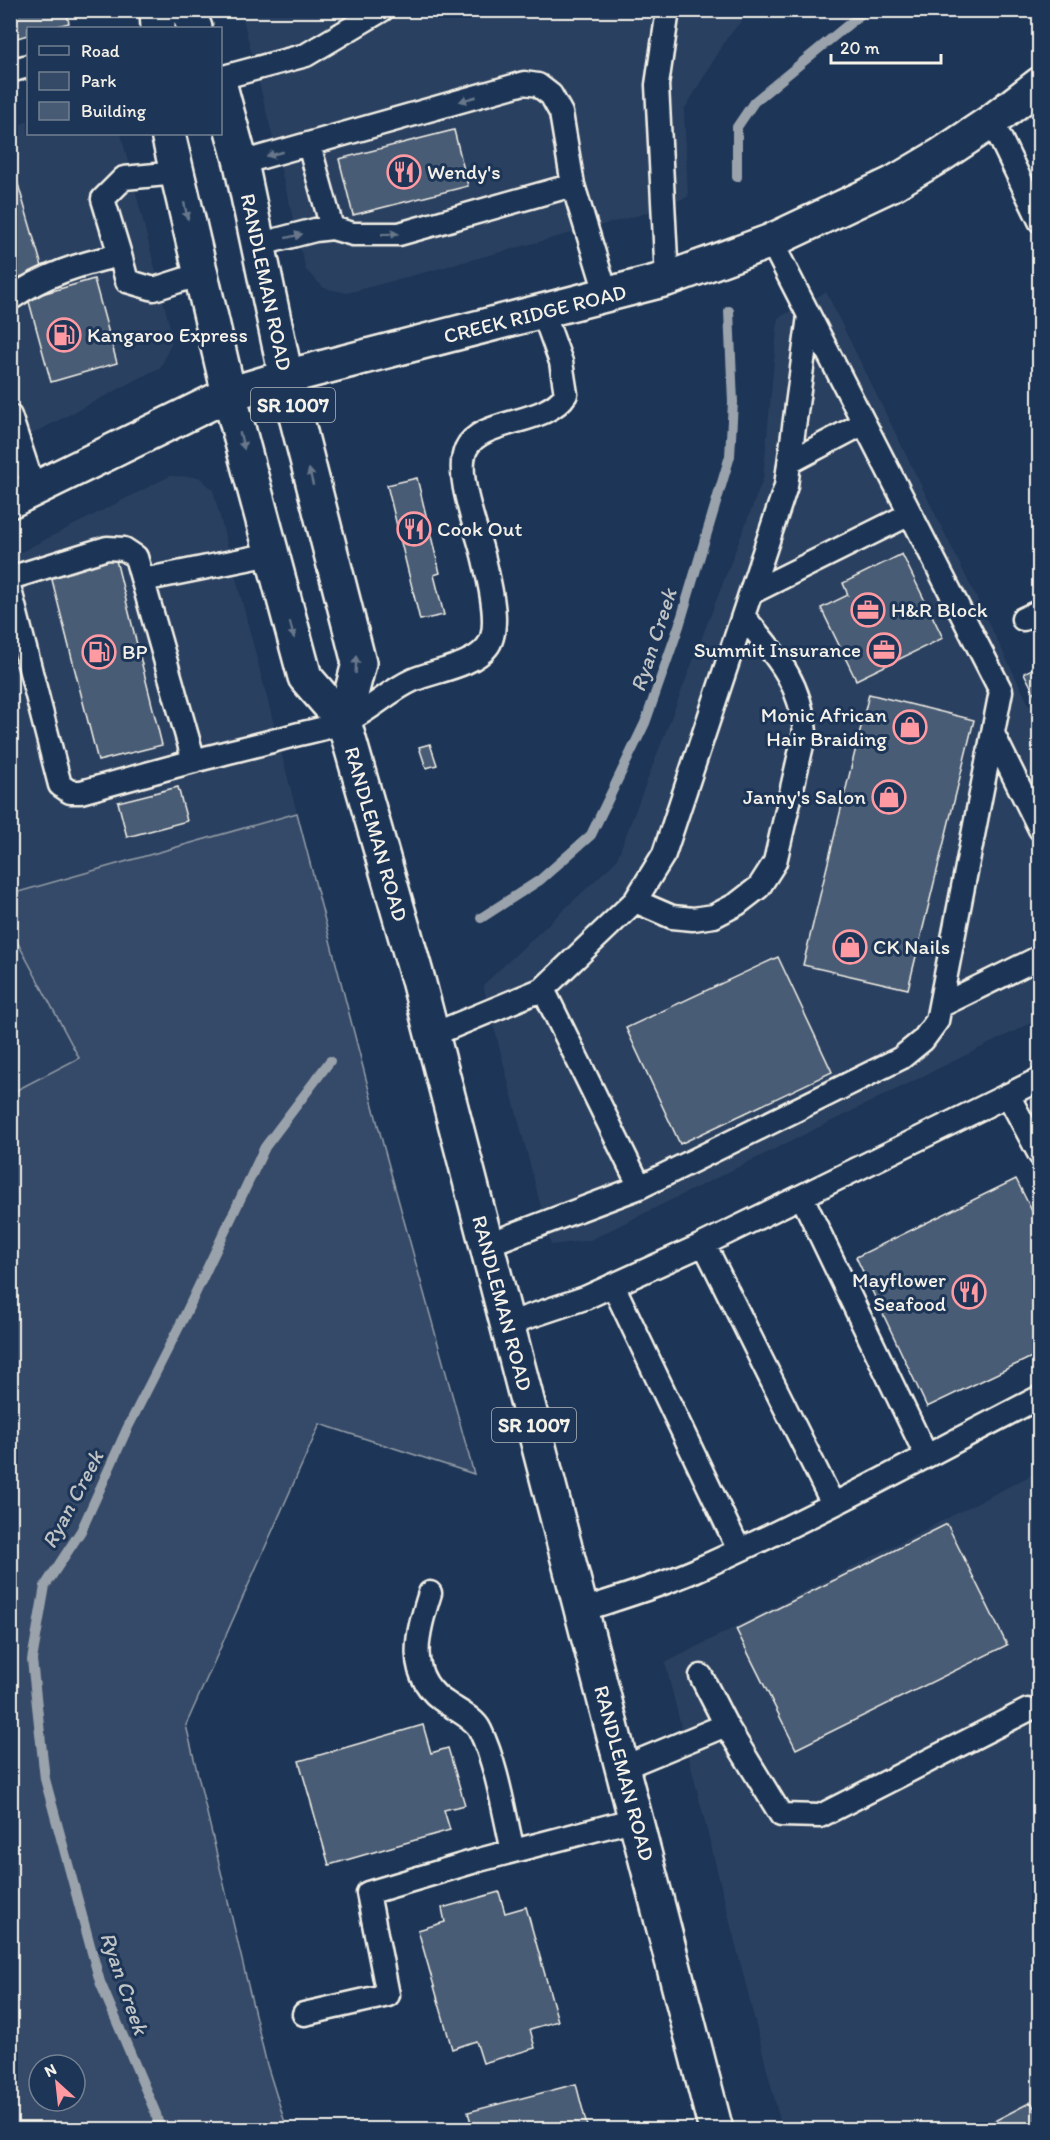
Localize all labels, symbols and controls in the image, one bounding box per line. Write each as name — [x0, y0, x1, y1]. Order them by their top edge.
legend — [27, 27, 222, 135]
scale bar — [831, 27, 940, 65]
text: 20 m — [840, 37, 880, 59]
text: Road — [81, 40, 120, 62]
text: Park — [81, 70, 116, 92]
one-way arrow — [459, 95, 477, 104]
text: Building — [81, 100, 147, 122]
one-way arrow — [266, 150, 284, 159]
restaurant icon: Wendy's — [386, 154, 422, 190]
place label: Wendy's — [427, 159, 501, 184]
street label: RANDLEMAN ROAD — [235, 191, 297, 373]
one-way arrow — [181, 202, 191, 220]
one-way arrow — [381, 229, 400, 238]
one-way arrow — [285, 230, 304, 240]
street label: CREEK RIDGE ROAD — [441, 279, 629, 348]
fuel station icon: Kangaroo Express — [46, 317, 82, 353]
place label: Kangaroo Express — [87, 322, 248, 347]
road number: SR 1007 — [251, 388, 335, 422]
one-way arrow — [238, 432, 247, 450]
one-way arrow — [305, 467, 315, 486]
restaurant icon: Cook Out — [396, 511, 432, 547]
place label: Cook Out — [437, 516, 522, 541]
water label: Ryan Creek — [624, 584, 683, 695]
office icon: H&R Block — [850, 592, 886, 628]
place label: H&R Block — [891, 597, 988, 622]
one-way arrow — [288, 620, 298, 639]
office icon: Summit Insurance — [866, 632, 902, 668]
fuel station icon: BP — [81, 634, 117, 670]
place label: Summit Insurance — [694, 637, 861, 662]
place label: BP — [122, 639, 148, 664]
one-way arrow — [351, 656, 361, 675]
place label: Monic African Hair Braiding — [761, 702, 887, 751]
shop icon: Monic African Hair Braiding — [892, 709, 928, 745]
street label: RANDLEMAN ROAD — [340, 744, 413, 924]
shop icon: Janny's Salon — [871, 779, 907, 815]
place label: Janny's Salon — [743, 784, 866, 809]
shop icon: CK Nails — [832, 929, 868, 965]
place label: CK Nails — [873, 934, 950, 959]
street label: RANDLEMAN ROAD — [467, 1212, 538, 1393]
place label: Mayflower Seafood — [852, 1267, 946, 1316]
restaurant icon: Mayflower Seafood — [951, 1274, 987, 1310]
road number: SR 1007 — [492, 1408, 576, 1442]
water label: Ryan Creek — [35, 1444, 110, 1553]
street label: RANDLEMAN ROAD — [589, 1682, 660, 1863]
water label: Ryan Creek — [94, 1928, 155, 2040]
north arrow — [27, 2053, 87, 2113]
text: N — [41, 2059, 60, 2081]

